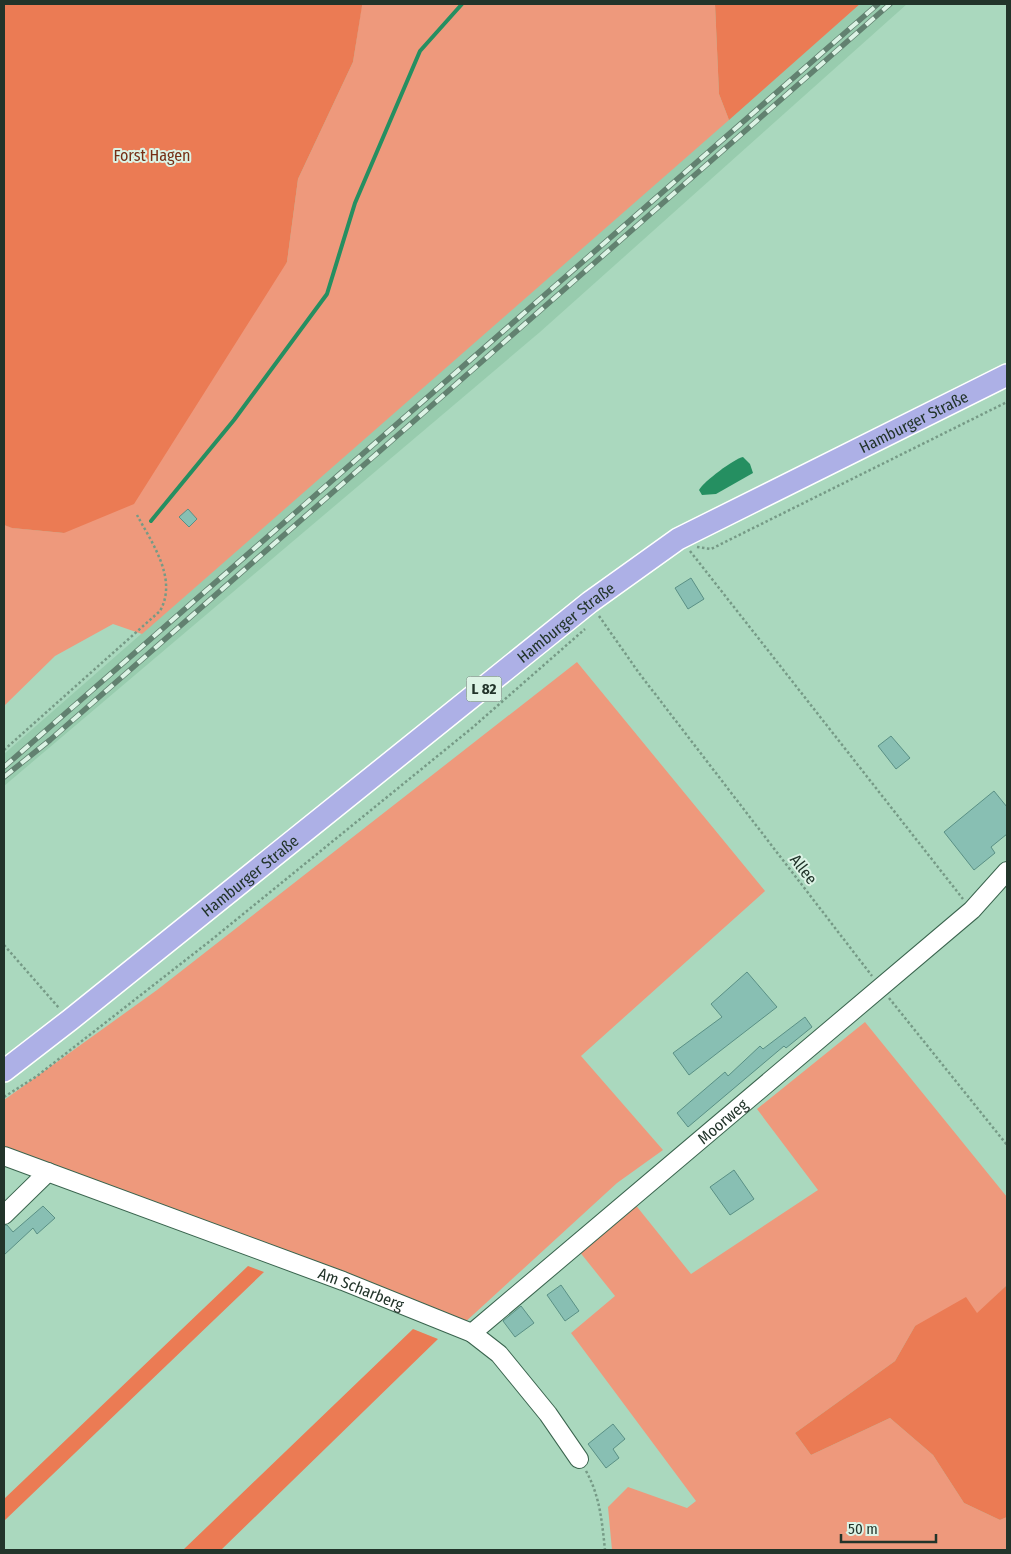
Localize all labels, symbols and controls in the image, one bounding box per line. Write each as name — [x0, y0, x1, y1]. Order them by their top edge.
park label: Forst Hagen — [113, 146, 191, 165]
street label: Hamburger Straße — [856, 387, 971, 457]
street label: Hamburger Straße — [513, 578, 619, 667]
road number: L 82 — [466, 676, 502, 702]
street label: Hamburger Straße — [198, 831, 303, 921]
street label: Allee — [786, 851, 821, 888]
street label: Moorweg — [694, 1095, 752, 1148]
street label: Am Scharberg — [316, 1264, 407, 1315]
scale bar — [841, 1512, 936, 1544]
text: 50 m — [848, 1520, 878, 1538]

